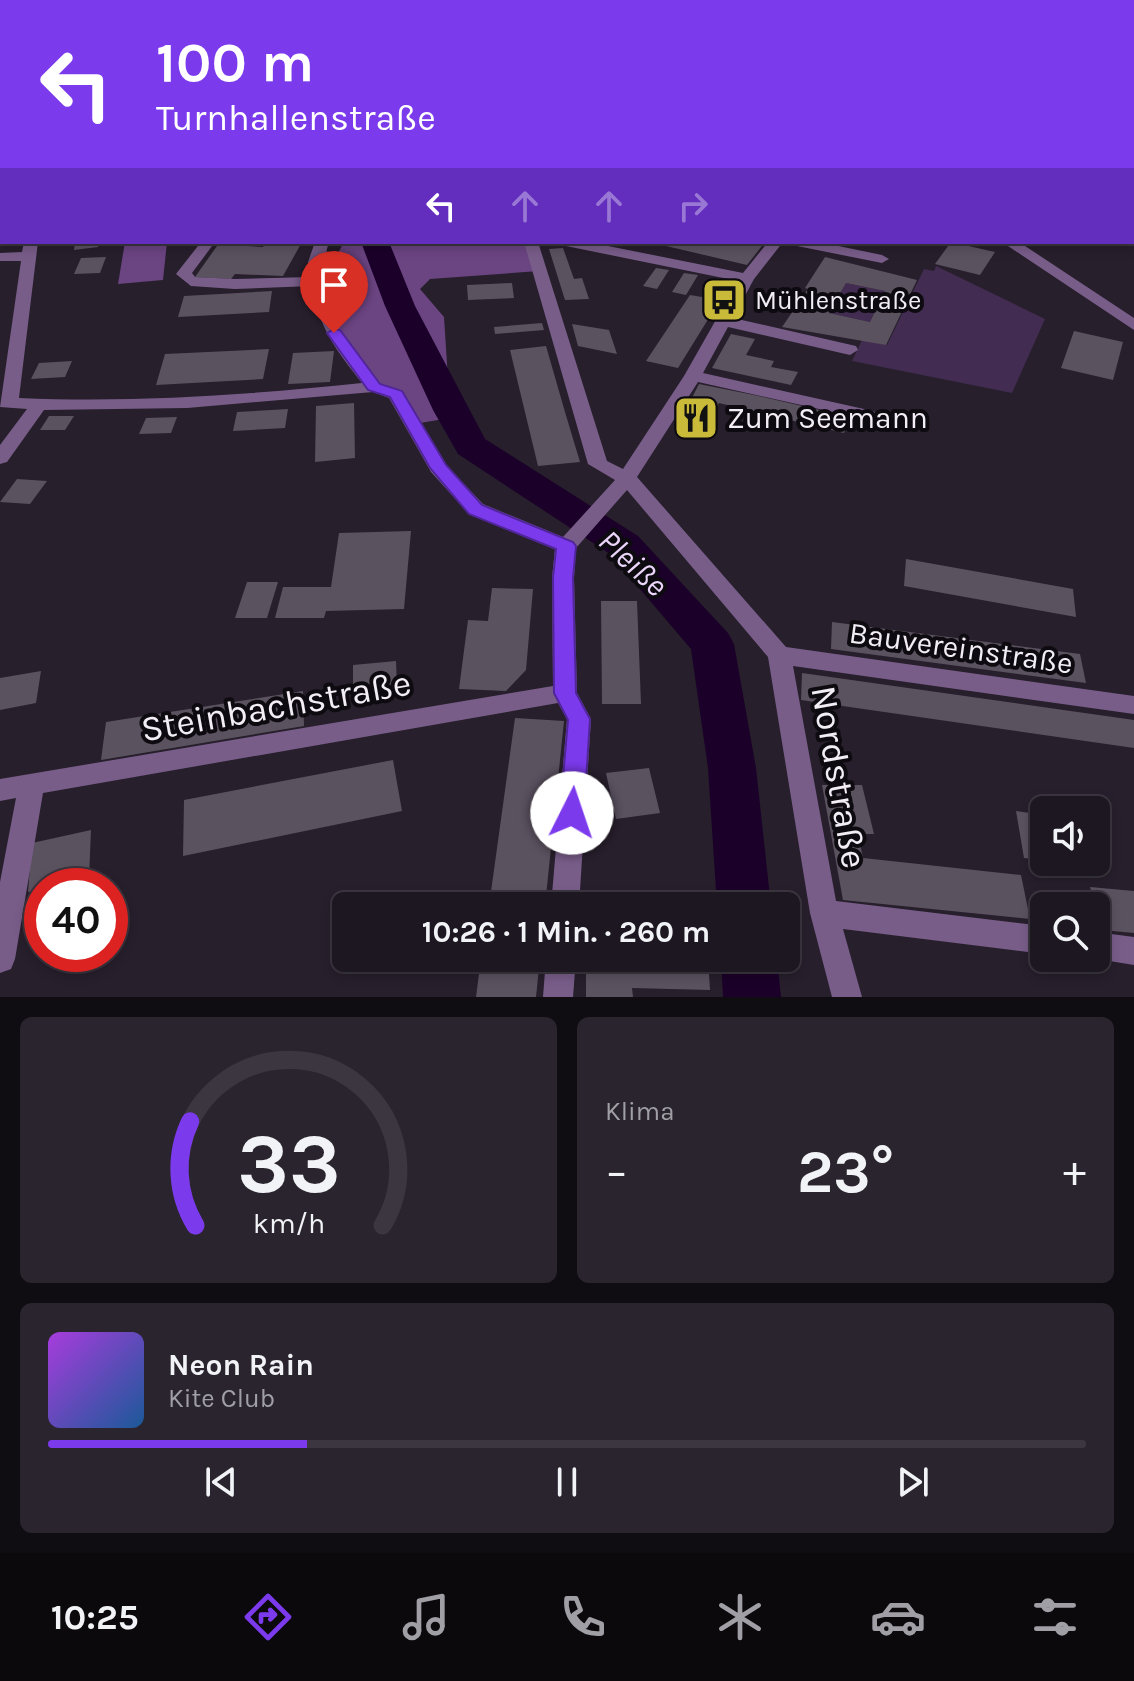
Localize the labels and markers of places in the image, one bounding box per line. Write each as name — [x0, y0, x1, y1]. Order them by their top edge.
pin — [300, 251, 368, 333]
bus stop icon: Mühlenstraße — [700, 276, 748, 324]
place label: Mühlenstraße — [755, 285, 921, 316]
restaurant icon: Zum Seemann — [672, 394, 720, 442]
place label: Zum Seemann — [727, 400, 928, 436]

